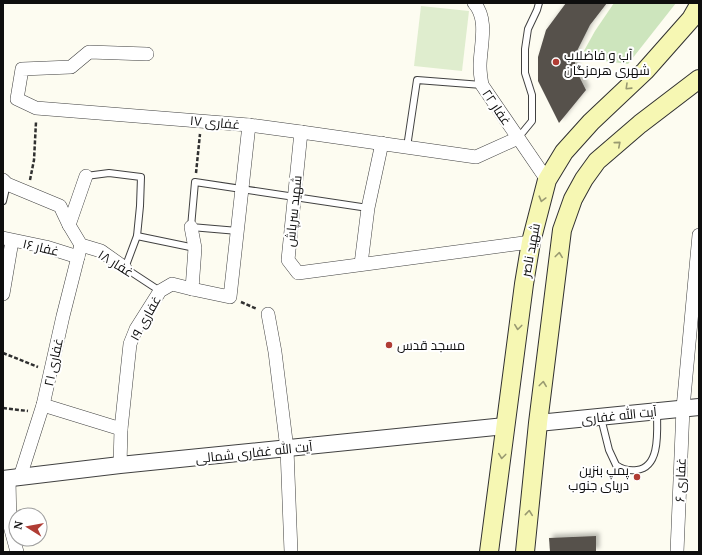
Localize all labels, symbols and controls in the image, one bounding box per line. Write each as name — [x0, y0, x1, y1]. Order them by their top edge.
place label: آب و فاضلاب شهری هرمزگان — [564, 46, 650, 79]
marker: آب و فاضلاب شهری هرمزگان — [551, 57, 561, 67]
one-way arrow — [625, 82, 633, 90]
street label: غفار ۲۲ — [478, 85, 516, 129]
street label: غفاری ۱۷ — [189, 111, 241, 133]
one-way arrow — [613, 141, 620, 148]
street label: شهید سرپاش — [280, 174, 307, 248]
one-way arrow — [538, 195, 547, 202]
street label: شهید ناصر — [516, 221, 544, 280]
street label: غفار ۱۶ — [21, 234, 61, 260]
street label: غفار ۱۸ — [95, 245, 137, 281]
one-way arrow — [554, 252, 563, 258]
street label: غفاری ۱۹ — [125, 292, 165, 344]
one-way arrow — [514, 324, 523, 330]
street label: غفاری ۲۱ — [39, 336, 67, 388]
place label: مسجد قدس — [397, 336, 465, 354]
marker: مسجد قدس — [384, 340, 394, 350]
one-way arrow — [538, 381, 547, 387]
street label: آیت الله غفاری — [580, 402, 658, 428]
street label: آیت الله غفاری شمالی — [195, 437, 314, 467]
one-way arrow — [497, 453, 506, 459]
street label: غفاری ۶ — [670, 458, 690, 502]
place label: پمپ بنزین دریای جنوب — [568, 461, 630, 494]
marker: پمپ بنزین دریای جنوب — [632, 472, 642, 482]
north arrow — [8, 507, 48, 547]
one-way arrow — [524, 510, 533, 516]
text: N — [11, 519, 26, 531]

